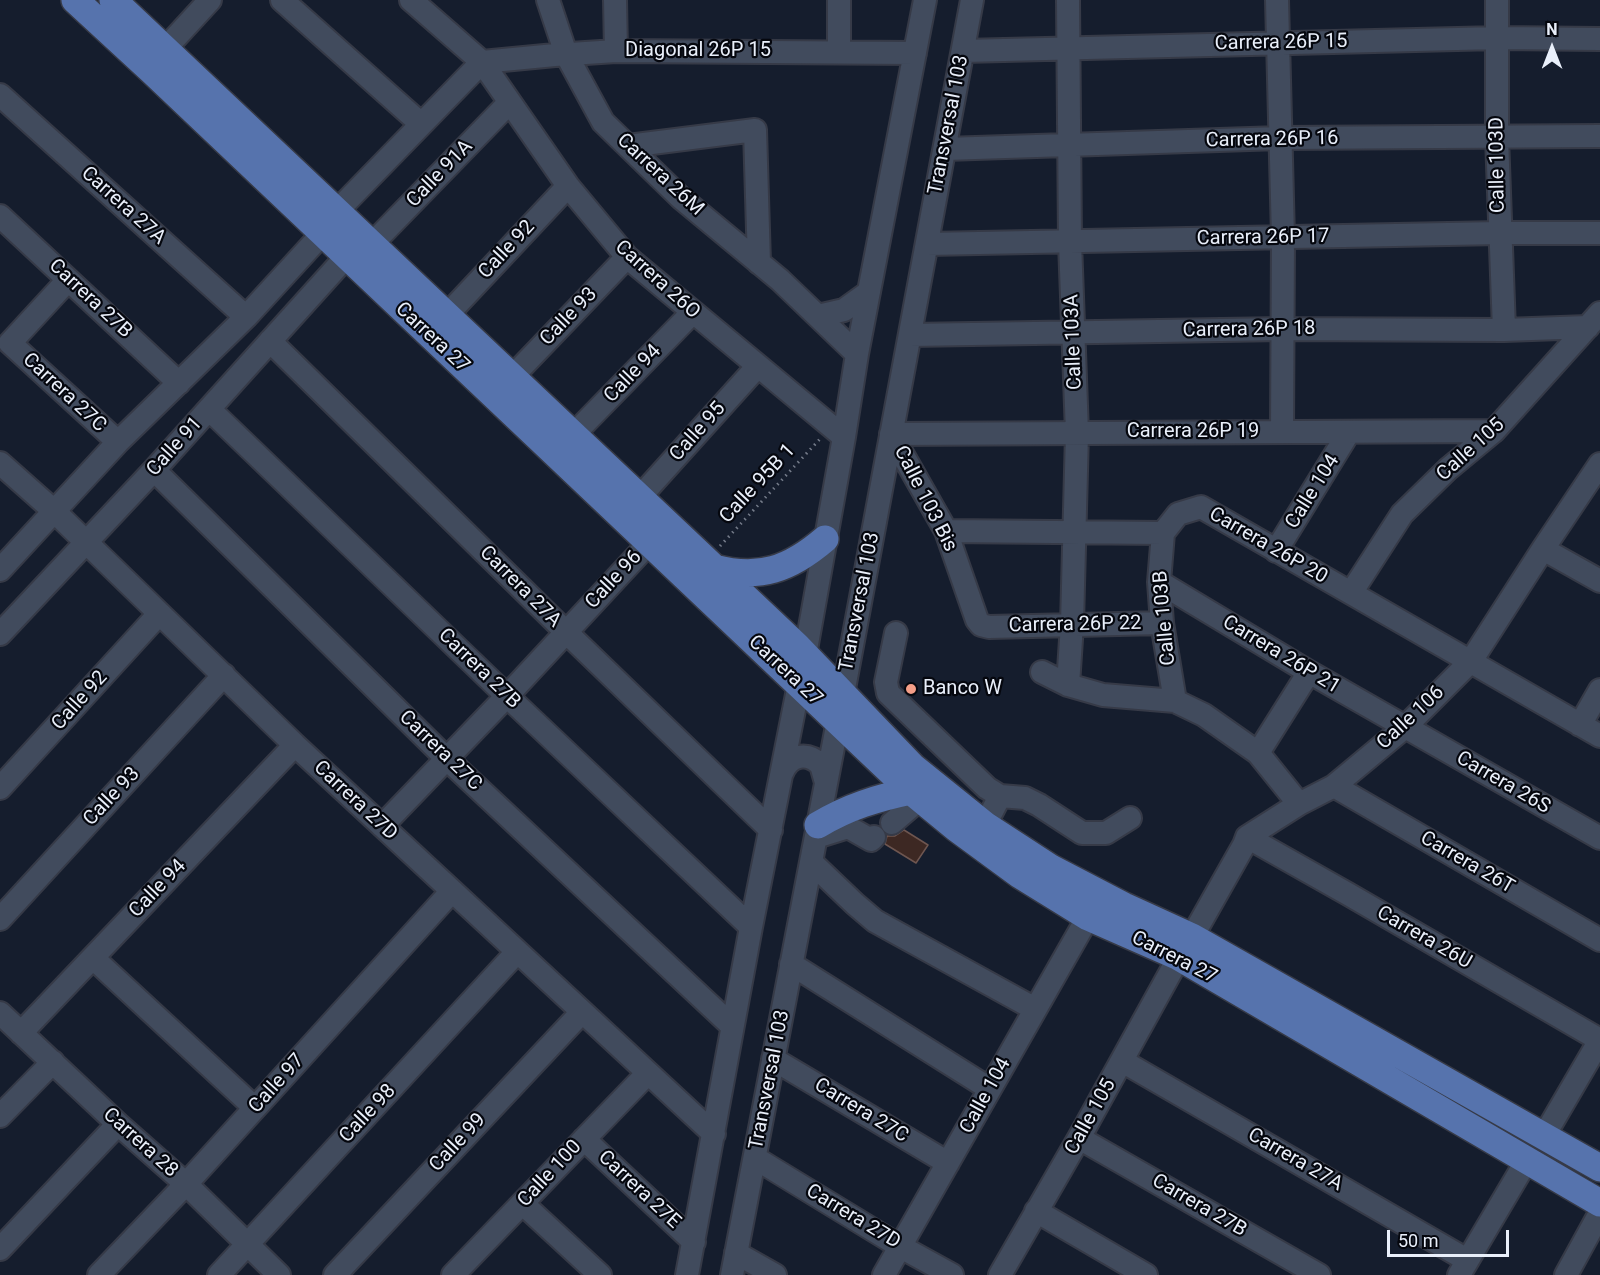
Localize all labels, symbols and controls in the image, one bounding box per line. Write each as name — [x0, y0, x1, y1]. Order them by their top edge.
north arrow — [1522, 18, 1582, 78]
text: N — [1546, 20, 1558, 39]
street label: Carrera 26P 15 — [1214, 30, 1348, 56]
street label: Diagonal 26P 15 — [625, 39, 771, 63]
street label: Transversal 103 — [924, 53, 974, 197]
street label: Calle 103D — [1485, 117, 1511, 213]
street label: Carrera 26P 16 — [1205, 127, 1339, 153]
street label: Carrera 26M — [612, 129, 708, 221]
street label: Calle 91A — [402, 135, 478, 213]
street label: Carrera 27A — [76, 162, 170, 250]
street label: Calle 92 — [474, 216, 540, 284]
street label: Carrera 26P 17 — [1196, 225, 1330, 251]
street label: Carrera 26O — [609, 236, 705, 324]
street label: Carrera 27B — [43, 254, 137, 344]
street label: Calle 93 — [535, 283, 603, 351]
street label: Calle 103A — [1060, 294, 1088, 390]
street label: Carrera 27 — [390, 298, 474, 378]
street label: Carrera 26P 18 — [1182, 317, 1316, 343]
street label: Calle 94 — [599, 340, 667, 408]
street label: Carrera 27C — [17, 348, 111, 438]
street label: Calle 95 — [665, 397, 731, 467]
street label: Calle 91 — [142, 412, 208, 482]
street label: Calle 105 — [1432, 413, 1510, 487]
street label: Carrera 26P 19 — [1127, 420, 1259, 444]
street label: Calle 95B 1 — [715, 439, 801, 529]
street label: Calle 103 Bis — [888, 442, 962, 556]
street label: Calle 104 — [1281, 450, 1345, 534]
street label: Carrera 26P 20 — [1205, 502, 1331, 590]
street label: Transversal 103 — [835, 530, 885, 674]
street label: Carrera 27A — [474, 541, 566, 633]
street label: Calle 96 — [581, 546, 647, 614]
street label: Calle 103B — [1149, 569, 1181, 667]
street label: Carrera 26P 21 — [1218, 611, 1344, 699]
street label: Carrera 26P 22 — [1008, 612, 1142, 638]
street label: Carrera 27B — [433, 624, 525, 714]
street label: Carrera 27 — [743, 631, 827, 711]
street label: Calle 92 — [47, 666, 113, 736]
place label: Banco W — [923, 677, 1002, 701]
street label: Calle 106 — [1372, 681, 1450, 755]
marker: Banco W — [904, 682, 918, 696]
street label: Carrera 27C — [394, 706, 486, 796]
street label: Carrera 26S — [1452, 746, 1554, 820]
street label: Carrera 27D — [308, 756, 402, 846]
street label: Calle 93 — [79, 763, 145, 831]
street label: Carrera 26T — [1416, 826, 1518, 900]
street label: Calle 94 — [124, 855, 192, 923]
street label: Carrera 26U — [1372, 901, 1476, 975]
street label: Carrera 27 — [1127, 926, 1221, 990]
street label: Transversal 103 — [745, 1008, 795, 1152]
street label: Calle 97 — [244, 1049, 310, 1119]
street label: Calle 104 — [955, 1054, 1017, 1138]
street label: Carrera 27C — [810, 1074, 912, 1148]
street label: Calle 105 — [1060, 1075, 1122, 1159]
street label: Calle 98 — [335, 1080, 401, 1148]
street label: Carrera 28 — [98, 1103, 182, 1183]
street label: Calle 99 — [425, 1109, 491, 1177]
street label: Carrera 27A — [1243, 1123, 1347, 1197]
street label: Calle 100 — [513, 1135, 587, 1213]
street label: Carrera 27E — [593, 1146, 685, 1234]
street label: Carrera 27B — [1148, 1169, 1250, 1243]
street label: Carrera 27D — [802, 1179, 904, 1255]
scale bar — [1390, 1218, 1512, 1256]
text: 50 m — [1398, 1230, 1438, 1251]

